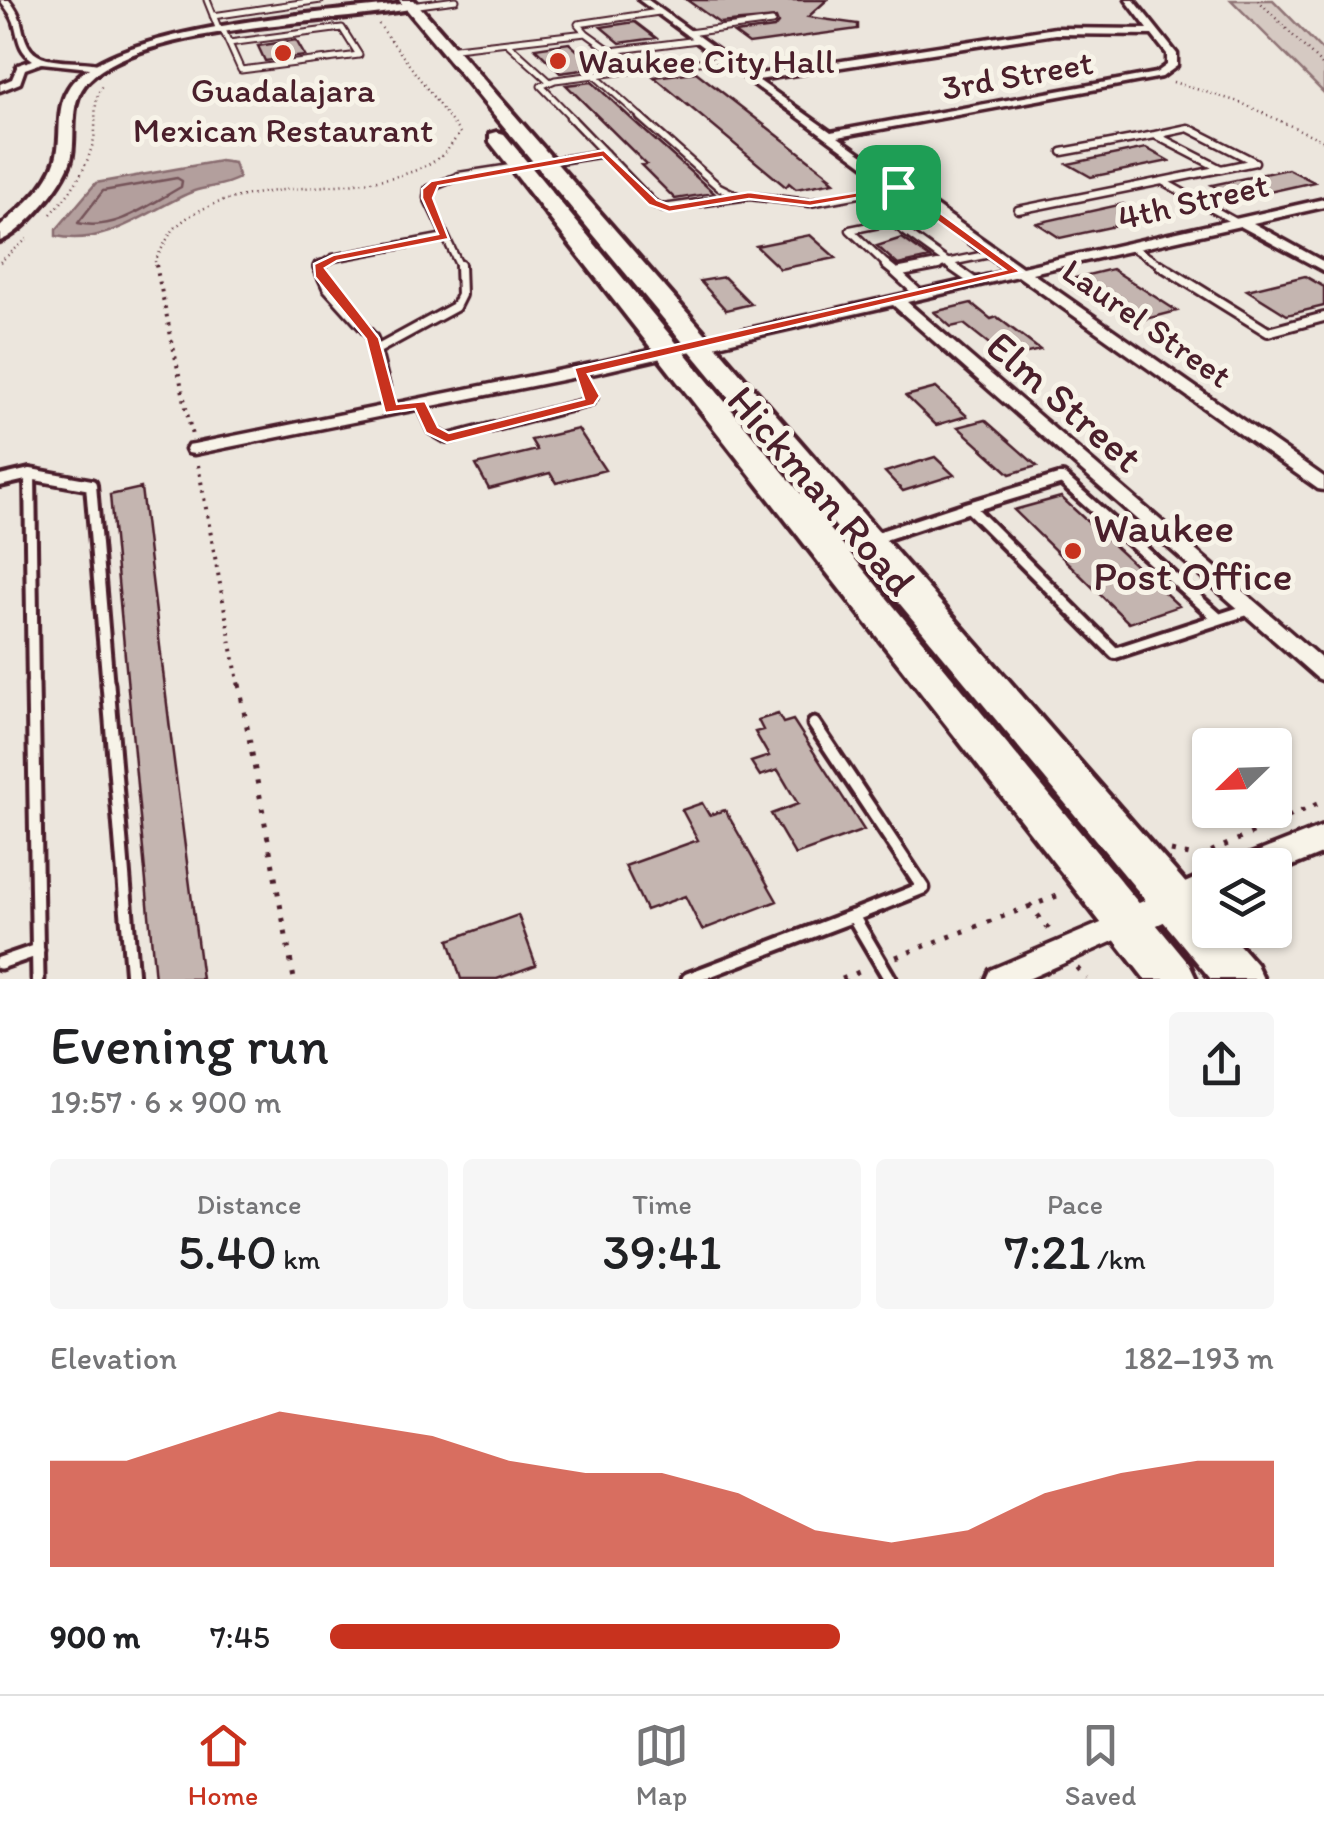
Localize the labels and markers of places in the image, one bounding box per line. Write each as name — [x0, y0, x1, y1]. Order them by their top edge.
place label: Waukee City Hall — [578, 40, 835, 82]
marker: Guadalajara Mexican Restaurant — [272, 42, 294, 64]
marker: Waukee City Hall — [547, 50, 569, 72]
place label: Guadalajara Mexican Restaurant — [133, 69, 433, 151]
pin — [856, 145, 941, 230]
place label: Waukee Post Office — [1093, 502, 1293, 601]
marker: Waukee Post Office — [1062, 540, 1084, 562]

